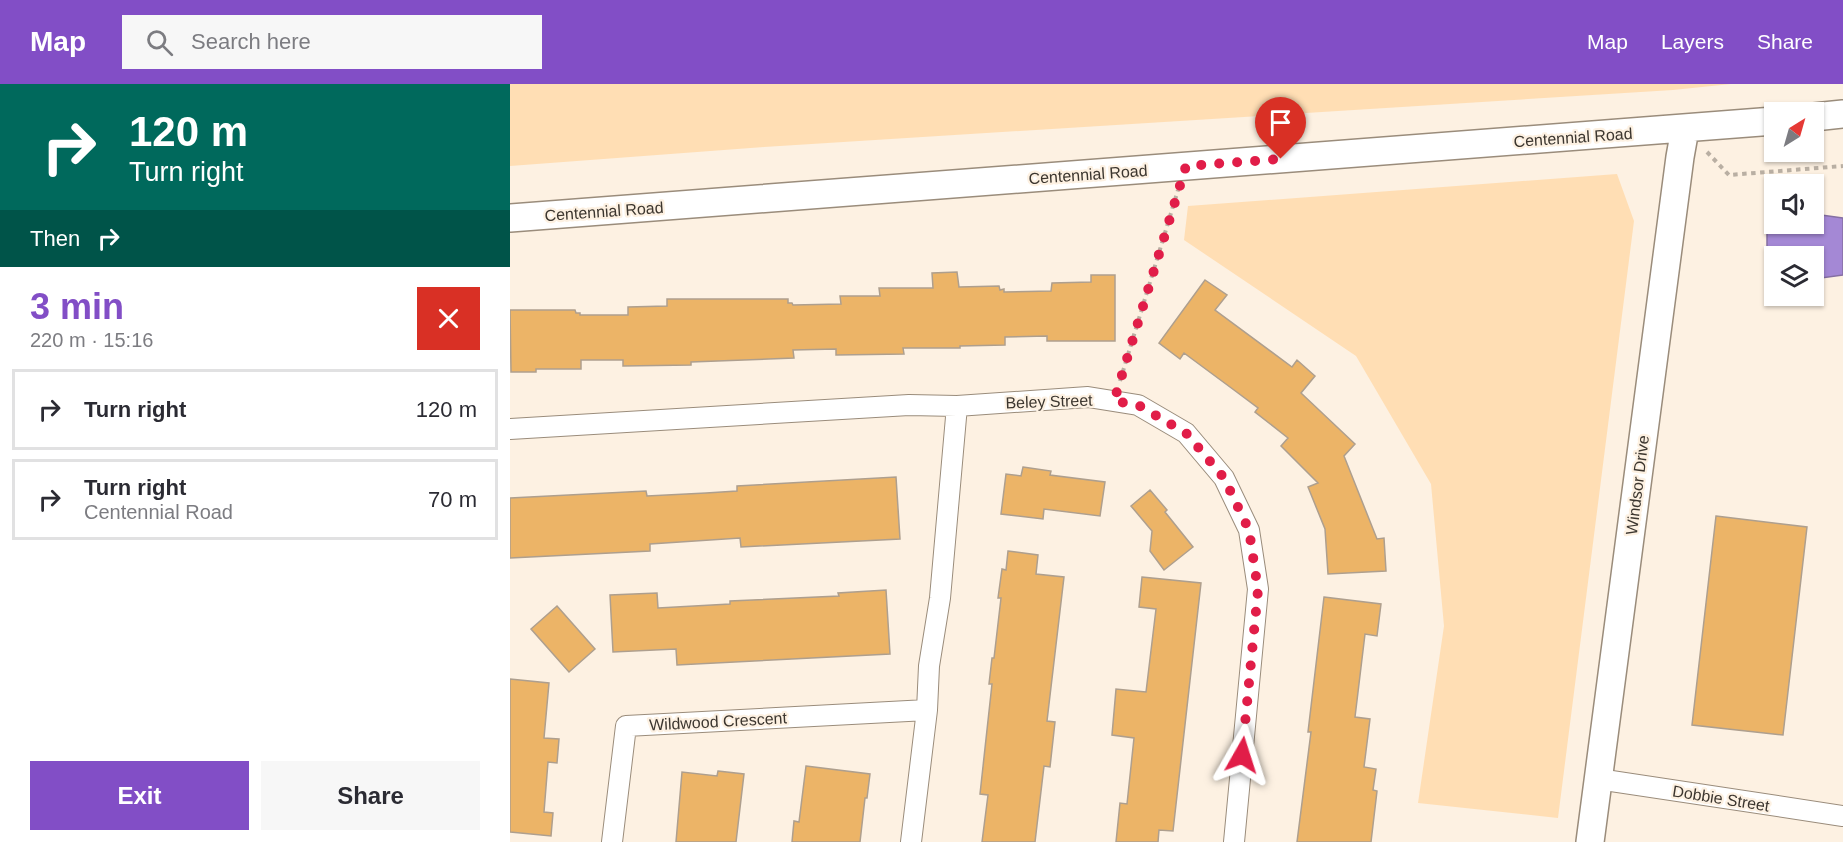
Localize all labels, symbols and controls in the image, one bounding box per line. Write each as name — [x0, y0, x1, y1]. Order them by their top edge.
search box — [122, 15, 542, 69]
text: Map — [30, 26, 86, 57]
icon: search — [143, 26, 176, 59]
text: Search here — [191, 29, 311, 54]
text: Map — [1587, 30, 1628, 53]
text: Layers — [1661, 30, 1724, 53]
text: Share — [1757, 30, 1813, 53]
pin — [1255, 97, 1306, 159]
north arrow — [1764, 102, 1824, 162]
map controls — [1764, 102, 1824, 306]
icon: arrive — [1264, 106, 1297, 139]
icon: right — [30, 108, 108, 186]
text: 120 m — [129, 108, 248, 155]
street label: Centennial Road — [1513, 125, 1633, 150]
text: Turn right — [129, 157, 244, 187]
street label: Centennial Road — [1028, 162, 1148, 187]
button: sound — [1764, 174, 1824, 234]
street label: Centennial Road — [544, 199, 664, 224]
icon: right — [92, 222, 125, 255]
text: Then — [30, 226, 80, 251]
button: layers — [1764, 246, 1824, 306]
text: 3 min — [30, 286, 124, 327]
button: close — [417, 287, 480, 350]
text: 220 m · 15:16 — [30, 329, 153, 351]
street label: Beley Street — [1005, 391, 1093, 412]
icon: right — [33, 393, 66, 426]
text: Turn right — [84, 397, 186, 422]
text: 120 m — [416, 397, 477, 422]
street label: Windsor Drive — [1623, 434, 1652, 536]
text: Turn right — [84, 475, 186, 500]
icon: right — [33, 483, 66, 516]
text: 70 m — [428, 487, 477, 512]
text: Centennial Road — [84, 501, 233, 523]
street label: Wildwood Crescent — [649, 709, 788, 734]
position arrow — [1210, 723, 1274, 787]
button: Exit — [30, 761, 249, 830]
button: Share — [261, 761, 480, 830]
street label: Dobbie Street — [1671, 782, 1771, 815]

